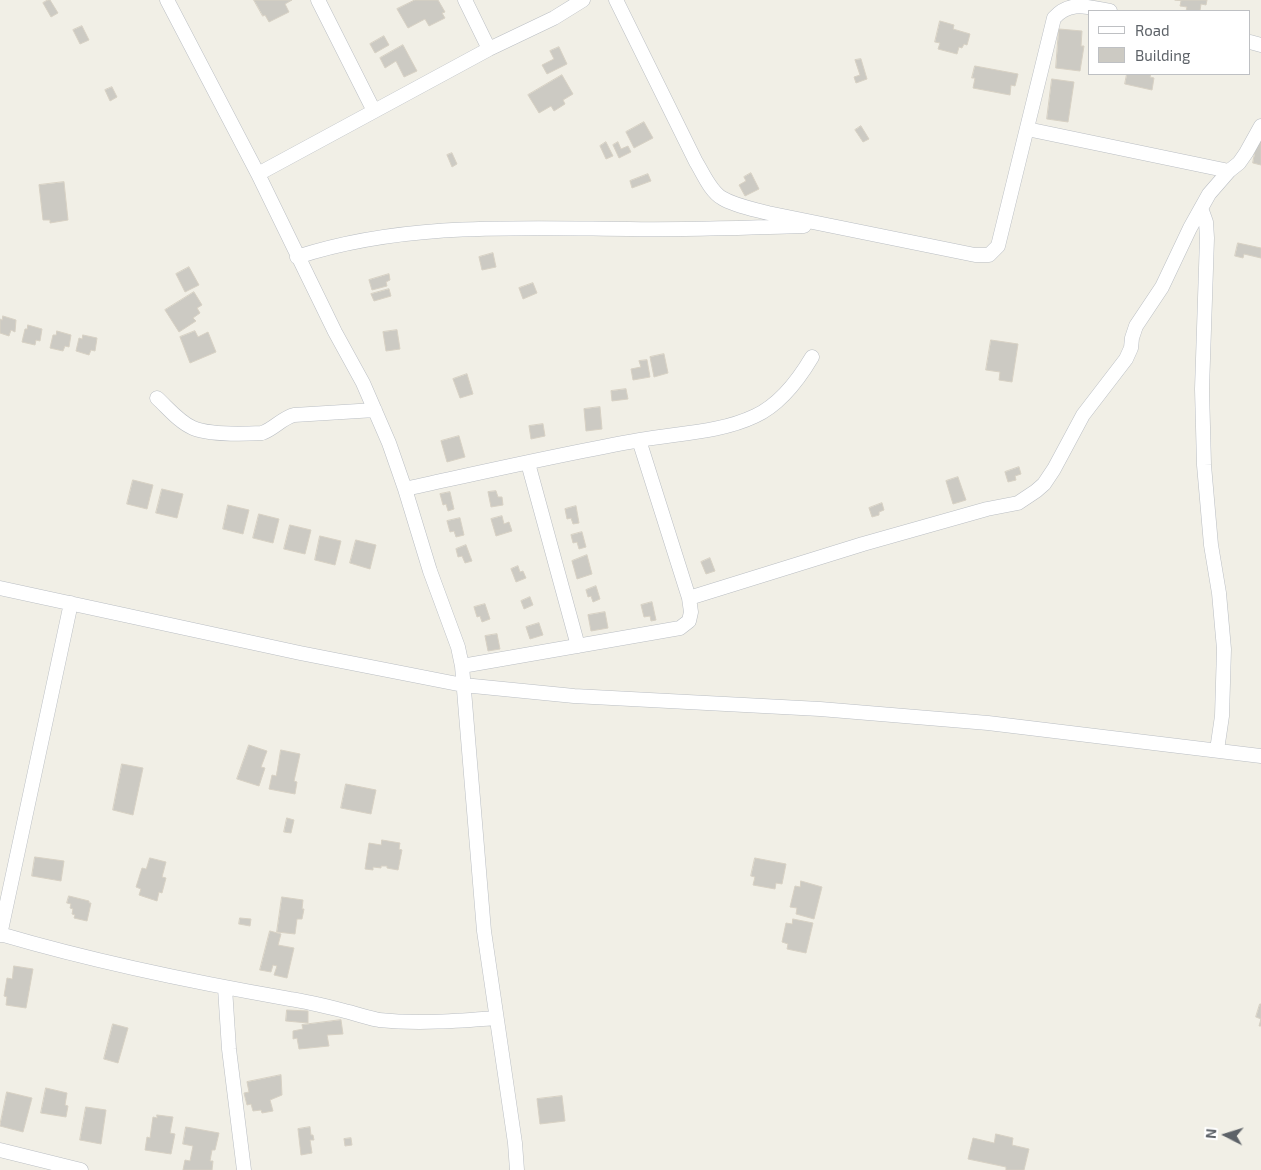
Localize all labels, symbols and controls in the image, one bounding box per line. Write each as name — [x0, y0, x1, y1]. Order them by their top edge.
legend — [1088, 10, 1251, 75]
text: Road — [1135, 21, 1170, 39]
text: Building — [1135, 46, 1190, 64]
north arrow — [1201, 1110, 1251, 1160]
text: N — [1202, 1128, 1219, 1139]

